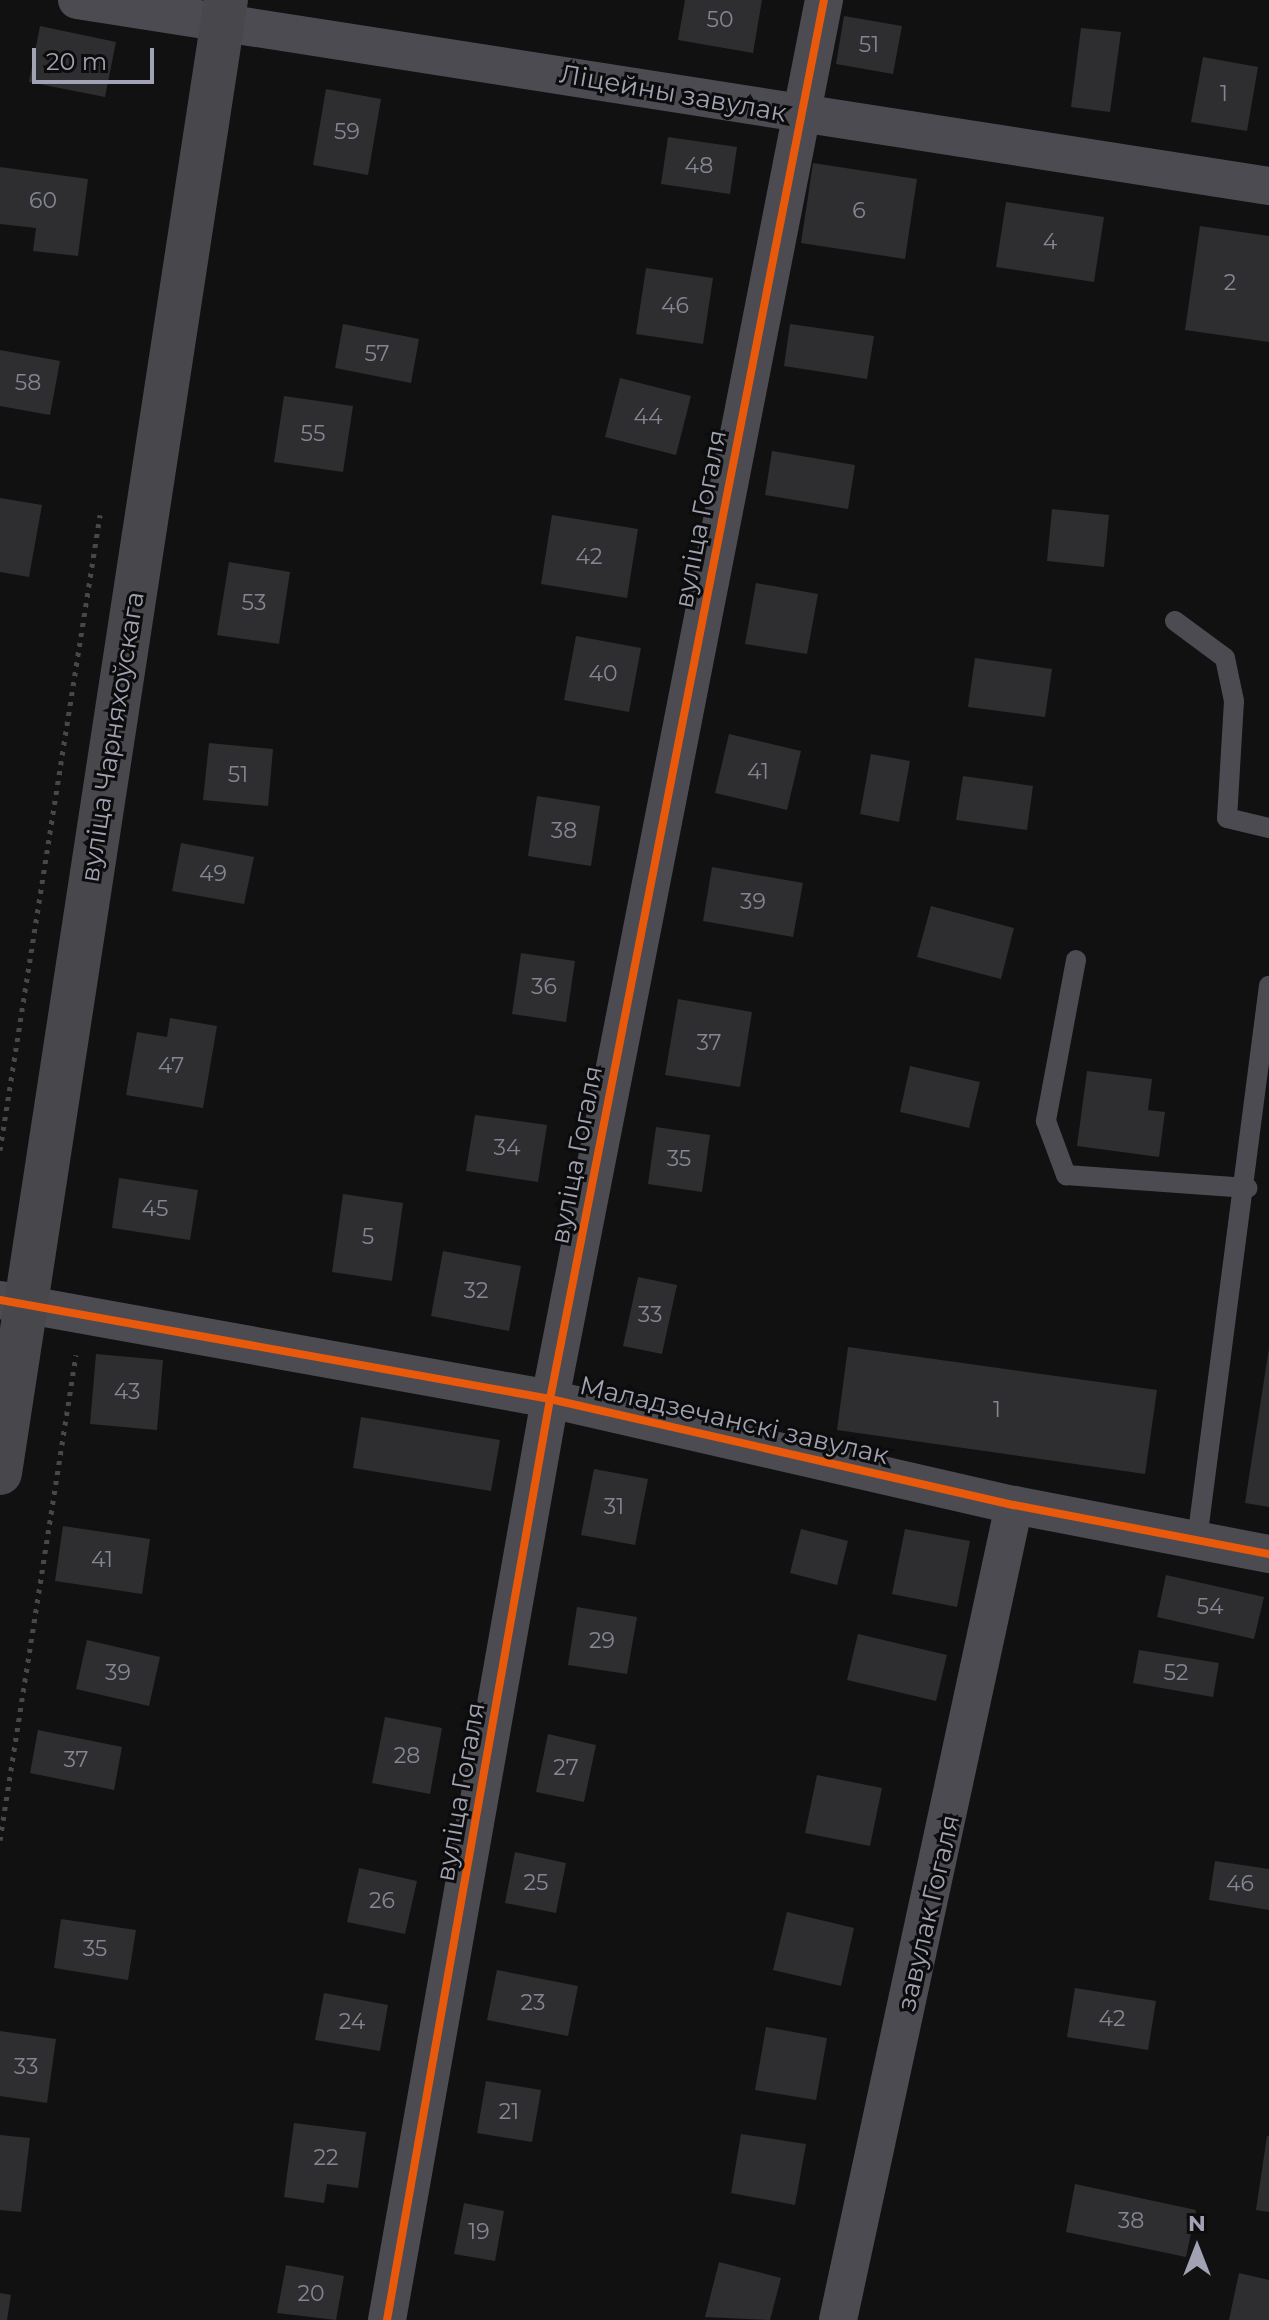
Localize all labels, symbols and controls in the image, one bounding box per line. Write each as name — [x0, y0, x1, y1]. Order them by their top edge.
house number: 50 — [706, 7, 734, 33]
scale bar — [36, 32, 158, 82]
house number: 51 — [859, 32, 879, 58]
text: 20 m — [46, 47, 107, 76]
street label: Ліцейны завулак — [557, 59, 789, 129]
house number: 1 — [1220, 81, 1228, 107]
house number: 59 — [334, 119, 360, 145]
house number: 48 — [685, 153, 713, 179]
house number: 60 — [29, 188, 57, 214]
house number: 6 — [852, 198, 866, 224]
house number: 4 — [1043, 229, 1057, 255]
house number: 2 — [1224, 270, 1236, 296]
house number: 46 — [661, 293, 689, 319]
house number: 57 — [364, 341, 390, 367]
house number: 58 — [15, 370, 41, 396]
house number: 44 — [633, 404, 663, 430]
house number: 55 — [301, 421, 325, 447]
street label: вуліца Гогаля — [668, 427, 734, 611]
house number: 42 — [576, 544, 602, 570]
street label: вуліца Чарняхоўскага — [75, 590, 151, 884]
house number: 53 — [242, 590, 266, 616]
house number: 40 — [588, 661, 618, 687]
house number: 41 — [747, 759, 769, 785]
house number: 51 — [228, 762, 248, 788]
house number: 38 — [551, 818, 577, 844]
house number: 49 — [199, 861, 227, 887]
house number: 39 — [740, 889, 766, 915]
house number: 36 — [531, 974, 557, 1000]
house number: 37 — [696, 1030, 722, 1056]
house number: 47 — [158, 1053, 184, 1079]
street label: вуліца Гогаля — [544, 1063, 610, 1247]
house number: 34 — [494, 1135, 520, 1161]
house number: 35 — [667, 1146, 691, 1172]
house number: 45 — [142, 1196, 168, 1222]
house number: 5 — [362, 1224, 374, 1250]
house number: 32 — [464, 1278, 488, 1304]
house number: 33 — [638, 1302, 662, 1328]
street label: Маладзечанскі завулак — [577, 1370, 891, 1472]
house number: 43 — [114, 1379, 140, 1405]
house number: 1 — [993, 1397, 1001, 1423]
house number: 31 — [604, 1494, 624, 1520]
house number: 41 — [91, 1547, 113, 1573]
house number: 54 — [1197, 1594, 1223, 1620]
house number: 29 — [589, 1628, 615, 1654]
house number: 39 — [105, 1660, 131, 1686]
house number: 52 — [1164, 1660, 1188, 1686]
street label: вуліца Гогаля — [430, 1700, 492, 1884]
house number: 28 — [394, 1743, 420, 1769]
house number: 37 — [63, 1747, 89, 1773]
house number: 27 — [553, 1755, 579, 1781]
street label: завулак Гогаля — [891, 1812, 967, 2014]
house number: 25 — [524, 1870, 548, 1896]
house number: 46 — [1226, 1871, 1254, 1897]
house number: 26 — [369, 1888, 395, 1914]
house number: 35 — [83, 1936, 107, 1962]
house number: 23 — [521, 1990, 545, 2016]
house number: 42 — [1099, 2006, 1125, 2032]
house number: 24 — [339, 2009, 365, 2035]
house number: 33 — [14, 2054, 38, 2080]
house number: 21 — [499, 2099, 519, 2125]
house number: 22 — [314, 2145, 338, 2171]
house number: 38 — [1118, 2208, 1144, 2234]
north arrow — [1157, 2208, 1237, 2288]
text: N — [1188, 2210, 1206, 2237]
house number: 19 — [468, 2219, 490, 2245]
house number: 20 — [297, 2281, 325, 2307]

